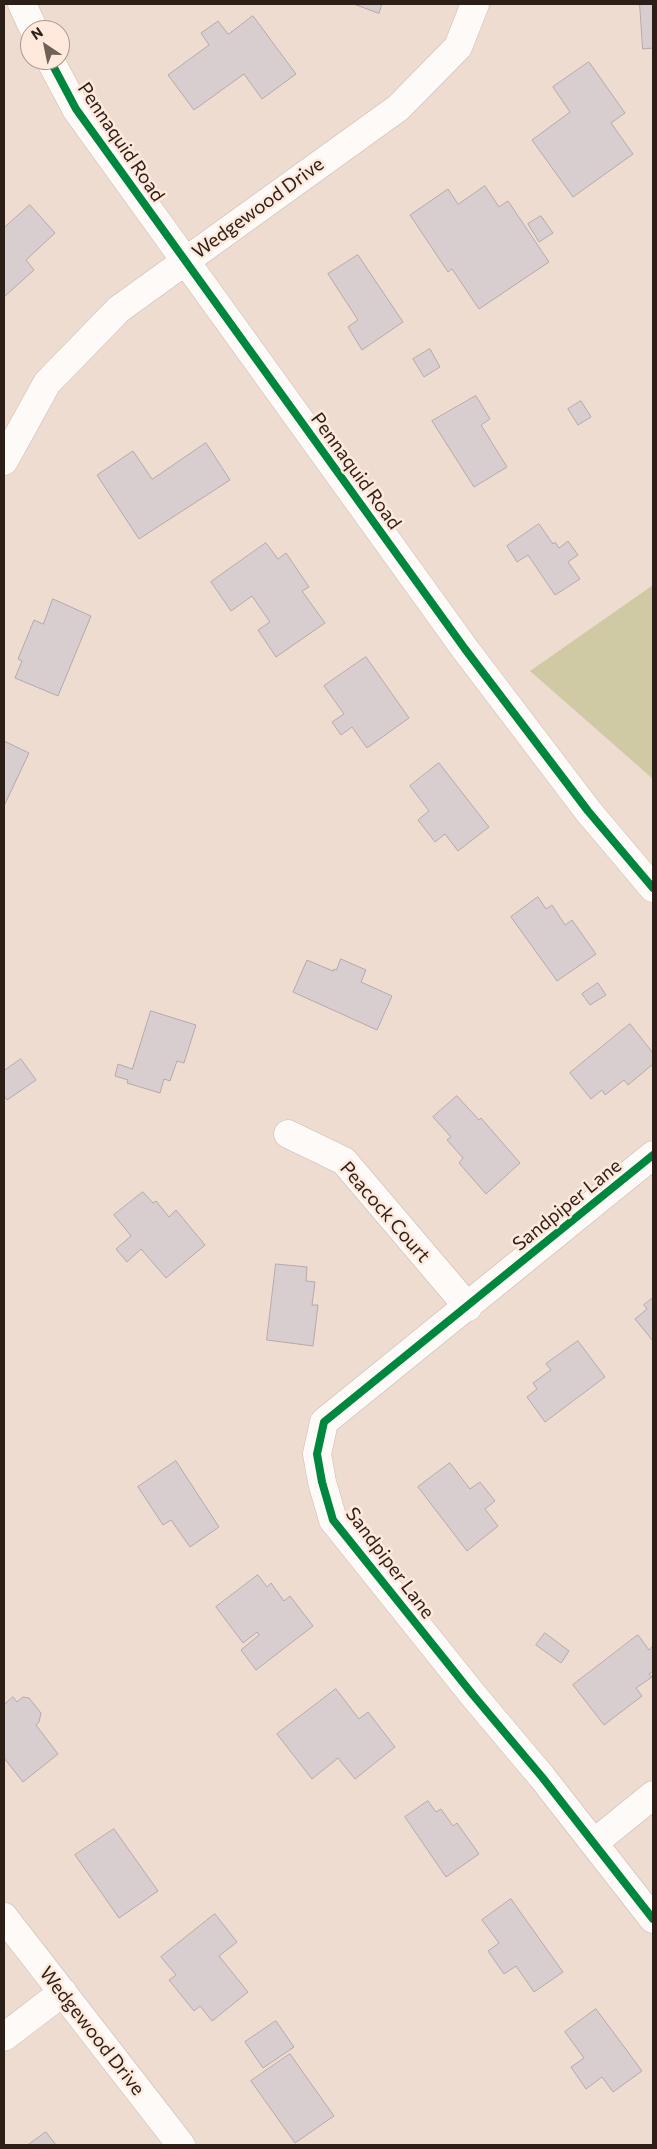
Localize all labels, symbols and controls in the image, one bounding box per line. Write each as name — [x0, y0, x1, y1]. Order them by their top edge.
north arrow — [20, 20, 70, 70]
text: N — [28, 23, 46, 43]
street label: Pennaquid Road — [73, 78, 169, 206]
street label: Wedgewood Drive — [188, 153, 328, 263]
street label: Pennaquid Road — [306, 408, 406, 534]
street label: Sandpiper Lane — [508, 1154, 626, 1256]
street label: Peacock Court — [335, 1157, 435, 1267]
street label: Sandpiper Lane — [341, 1503, 439, 1623]
street label: Wedgewood Drive — [35, 1962, 149, 2100]

